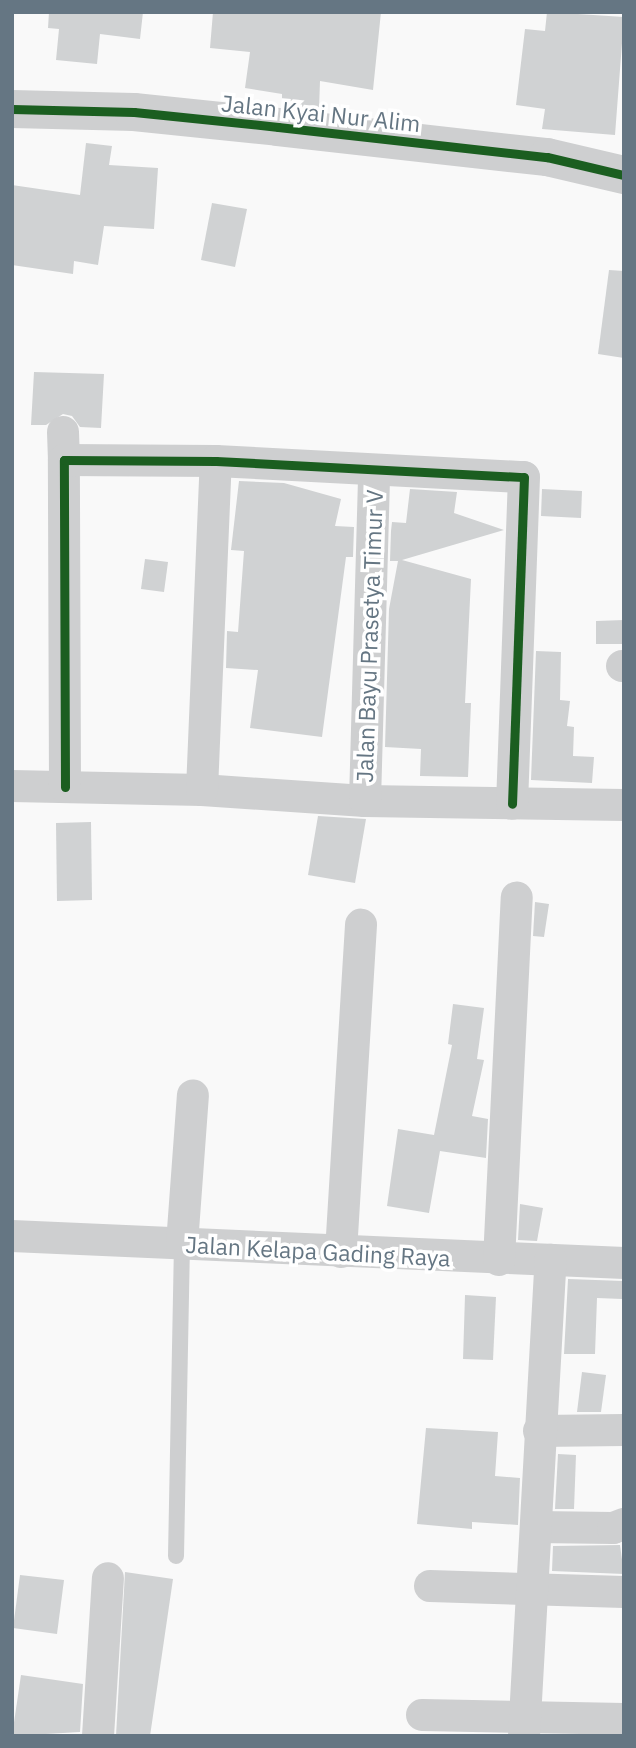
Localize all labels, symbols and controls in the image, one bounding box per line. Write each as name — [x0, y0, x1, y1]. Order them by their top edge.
street label: Jalan Kyai Nur Alim — [220, 89, 422, 137]
street label: Jalan Bayu Prasetya Timur V — [350, 489, 388, 783]
street label: Jalan Kelapa Gading Raya — [185, 1230, 451, 1272]

